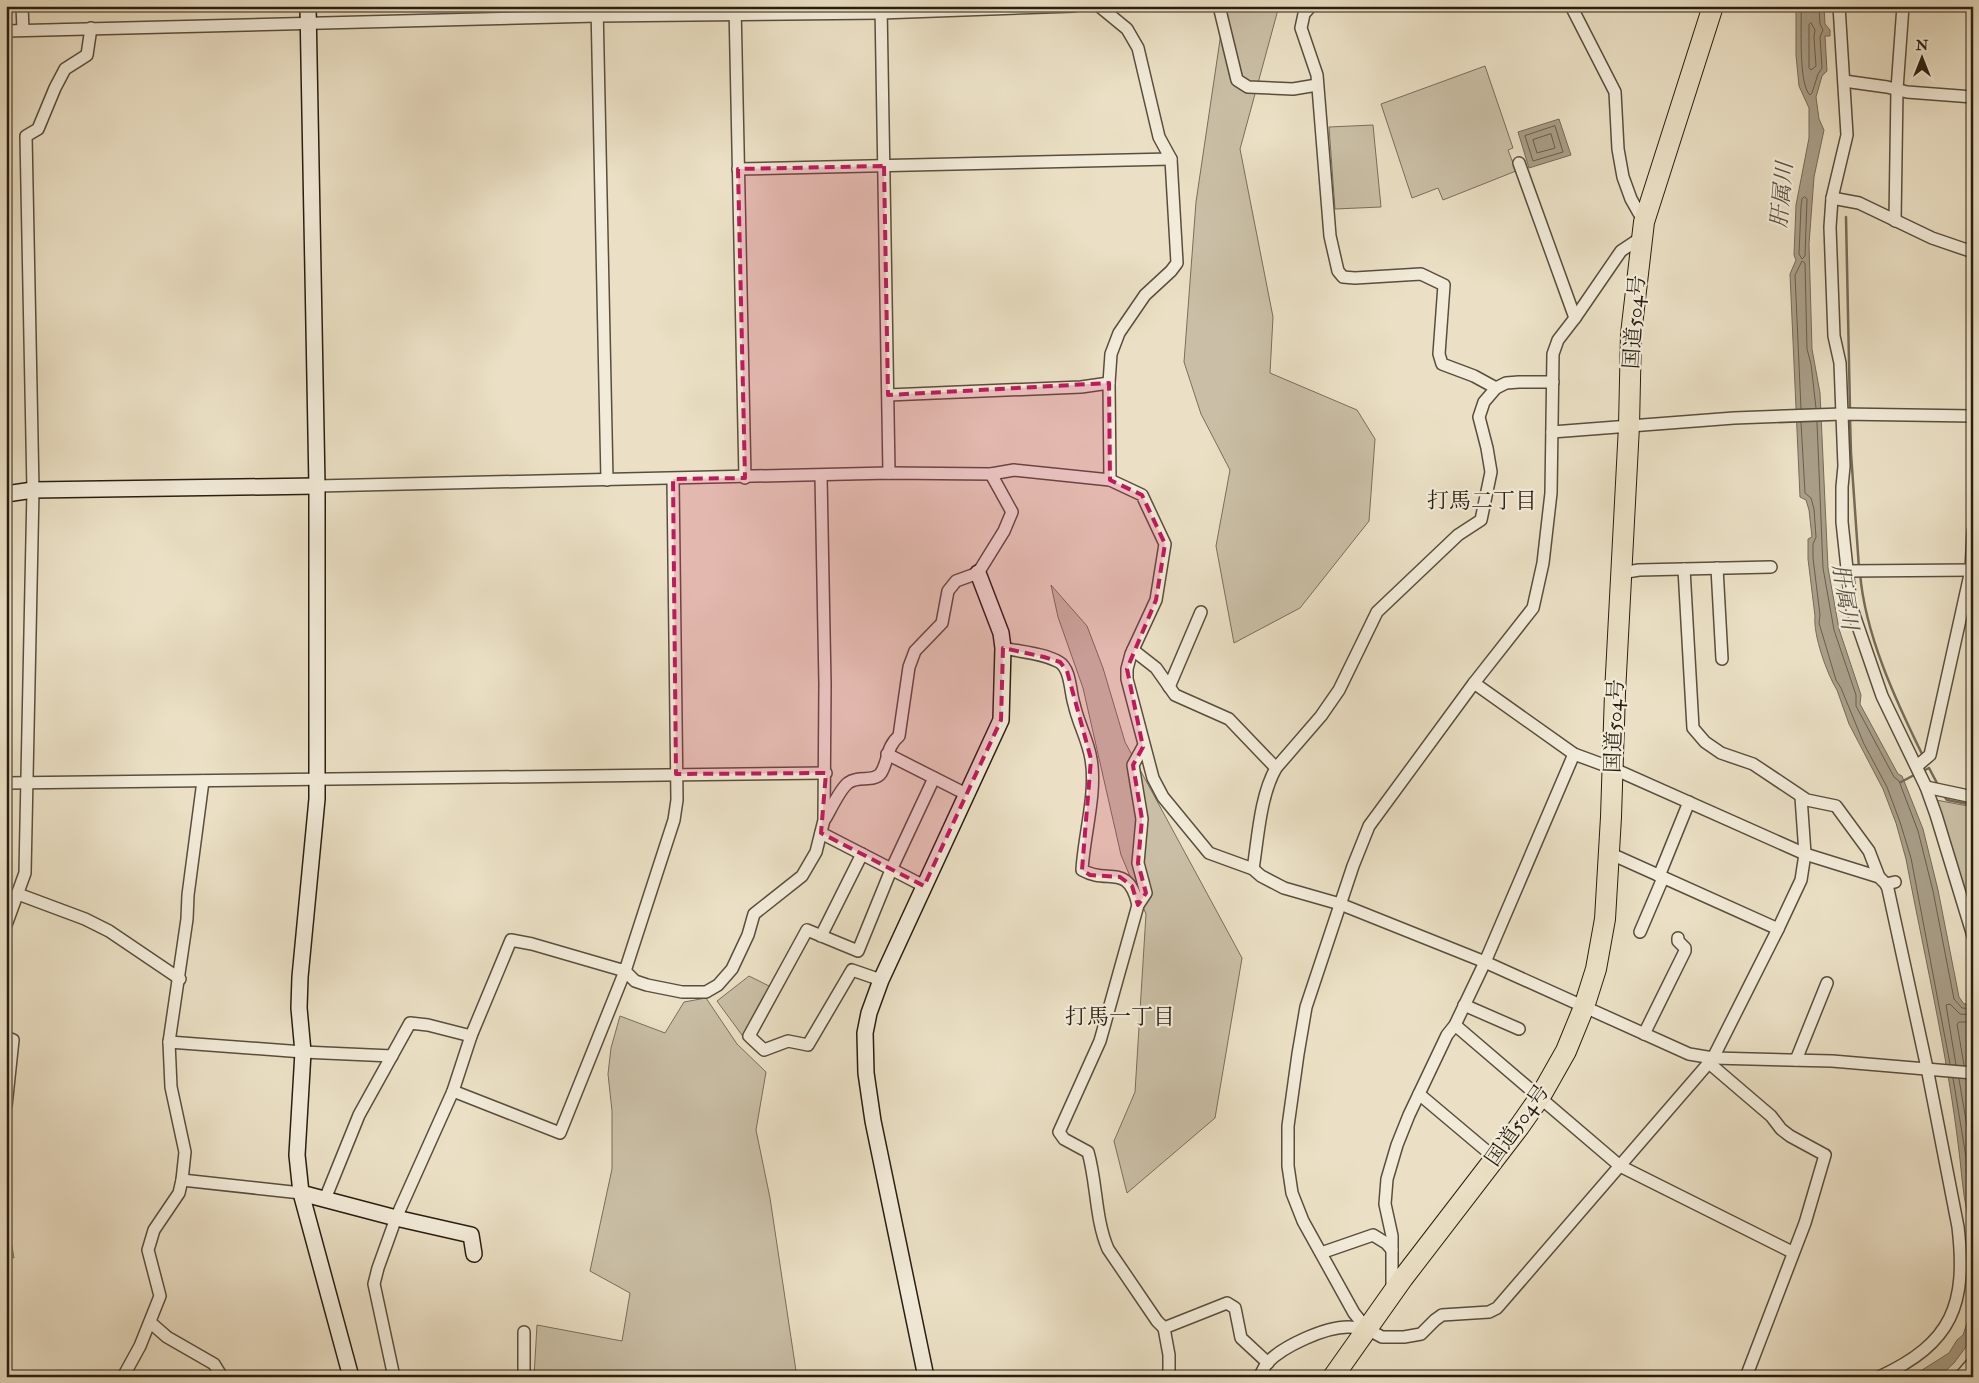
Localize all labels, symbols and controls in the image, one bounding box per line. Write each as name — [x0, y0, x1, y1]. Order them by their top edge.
north arrow — [1896, 32, 1946, 82]
text: N — [1915, 37, 1929, 54]
water label: 肝属川 — [1765, 159, 1799, 229]
street label: 国道504号 — [1618, 274, 1651, 370]
district label: 打馬二丁目 — [1427, 487, 1537, 515]
water label: 肝属川 — [1826, 562, 1864, 634]
street label: 国道504号 — [1599, 679, 1630, 773]
district label: 打馬一丁目 — [1065, 1003, 1175, 1031]
street label: 国道504号 — [1479, 1079, 1555, 1172]

